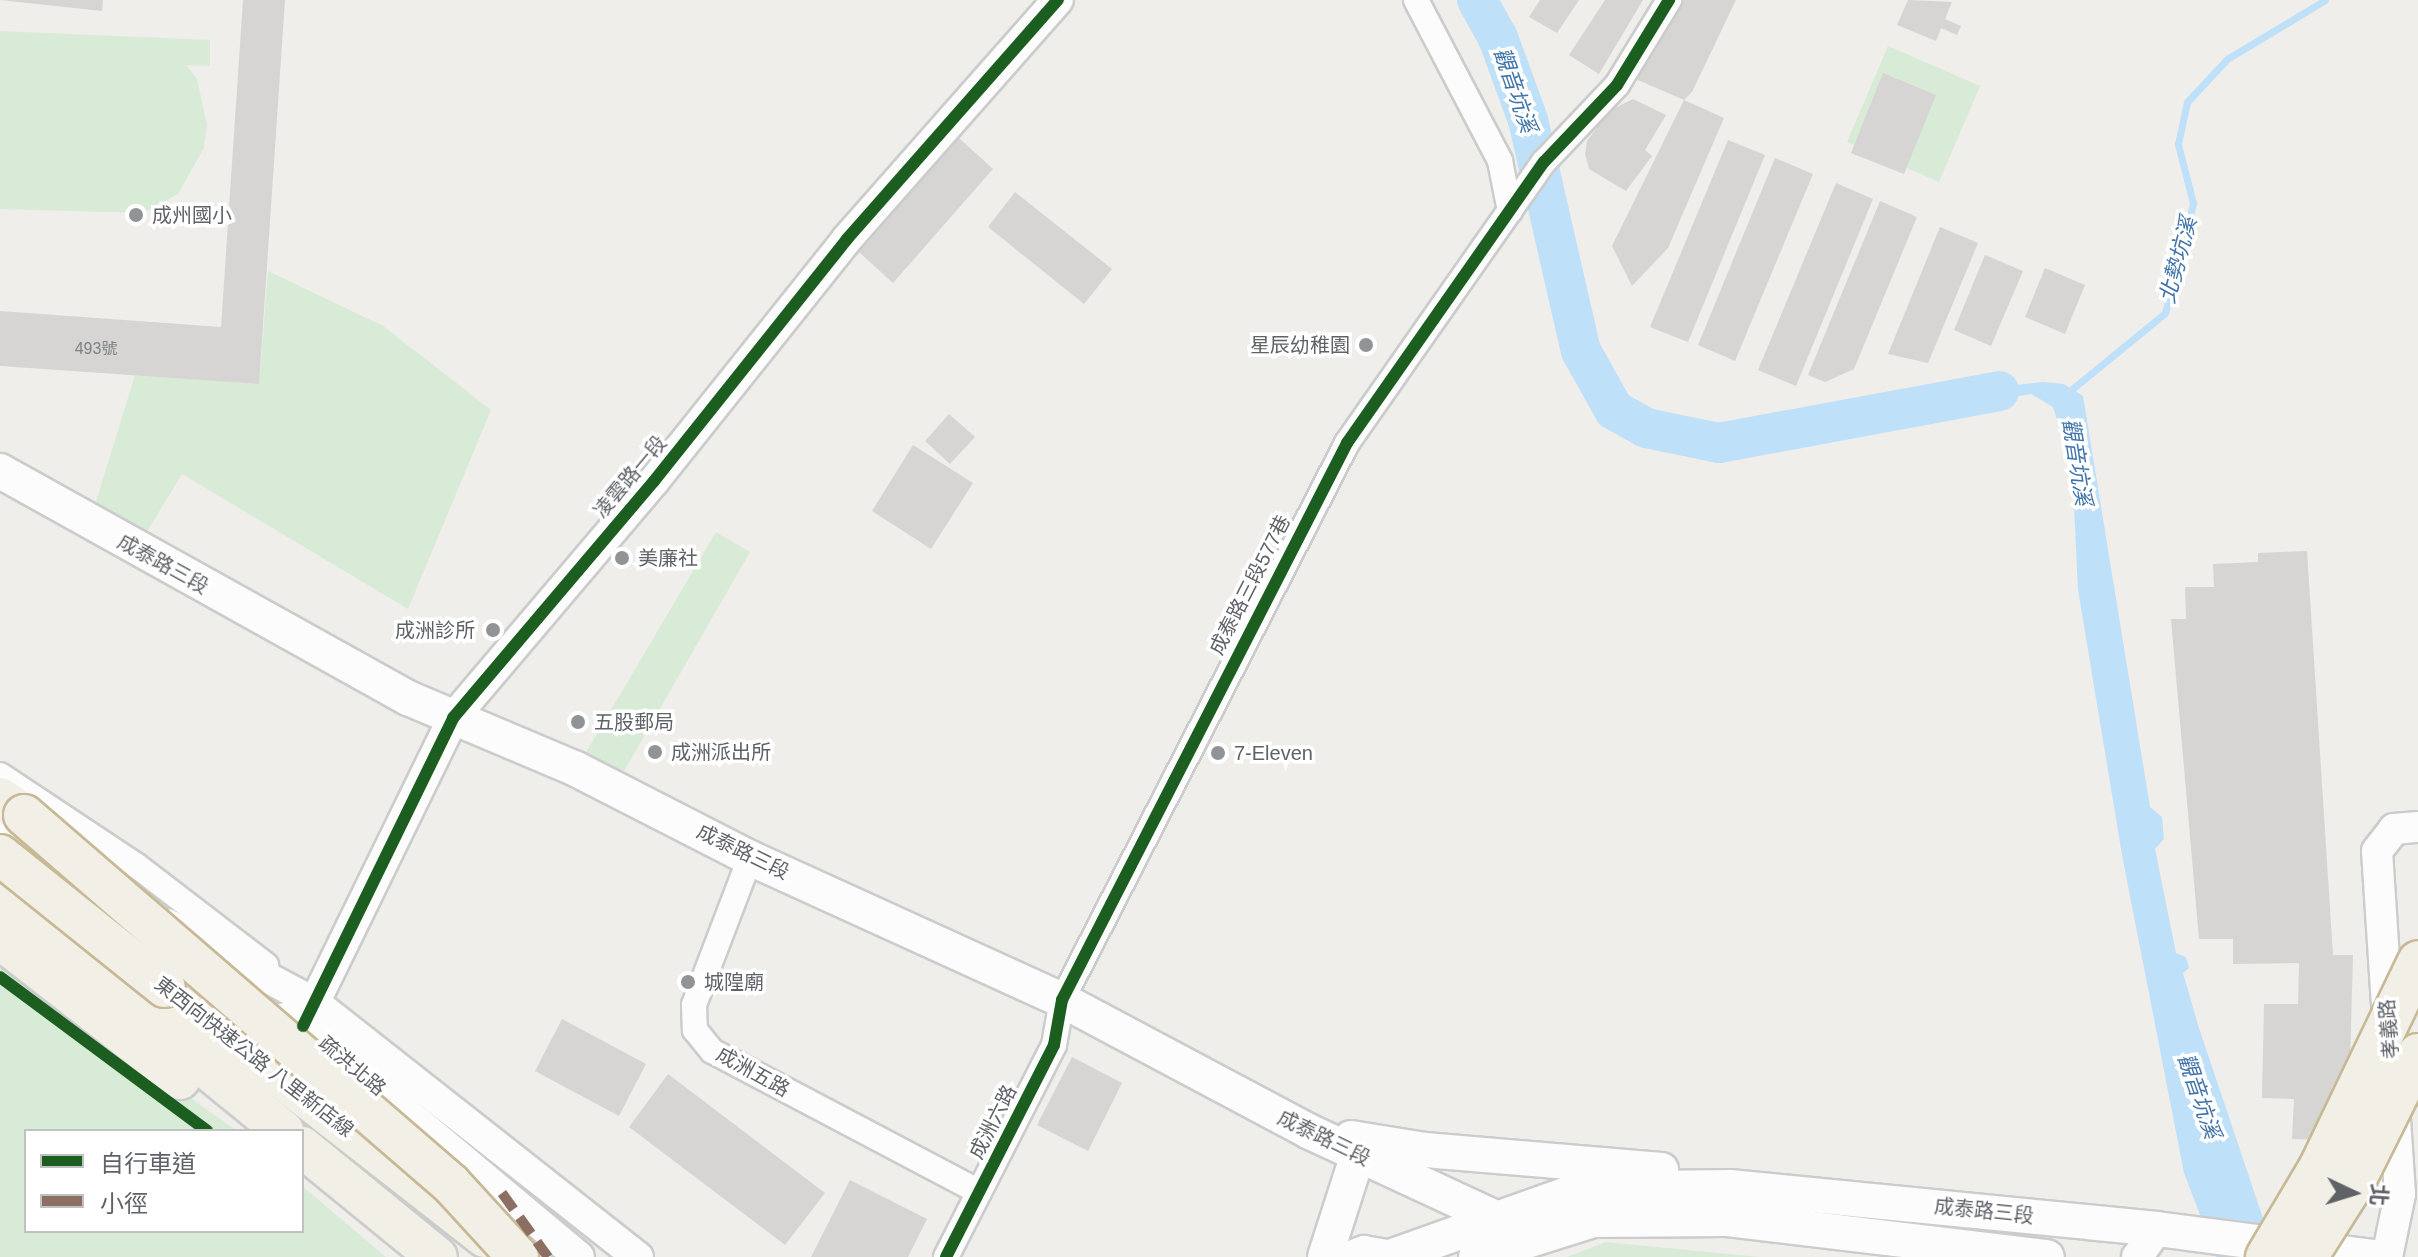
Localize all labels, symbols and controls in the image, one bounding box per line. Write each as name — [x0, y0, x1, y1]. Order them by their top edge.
water label: 觀音坑溪 — [1488, 44, 1542, 136]
place label: 成州國小 — [152, 203, 232, 227]
marker: 成州國小 — [127, 206, 145, 224]
water label: 北勢坑溪 — [2154, 214, 2202, 306]
place label: 星辰幼稚園 — [1250, 333, 1350, 357]
marker: 星辰幼稚園 — [1357, 336, 1375, 354]
house number: 493號 — [75, 339, 117, 359]
water label: 觀音坑溪 — [2057, 416, 2097, 508]
street label: 凌雲路一段 — [589, 431, 671, 523]
street label: 成泰路三段577巷 — [1204, 511, 1296, 659]
street label: 成泰路三段 — [113, 529, 213, 599]
place label: 美廉社 — [638, 546, 698, 570]
marker: 美廉社 — [613, 549, 631, 567]
place label: 成洲診所 — [395, 618, 475, 642]
marker: 成洲診所 — [482, 619, 504, 641]
place label: 五股郵局 — [594, 710, 674, 734]
marker: 五股郵局 — [569, 713, 587, 731]
place label: 成洲派出所 — [671, 740, 771, 764]
place label: 7-Eleven — [1234, 741, 1313, 765]
marker: 成洲派出所 — [646, 743, 664, 761]
marker: 7-Eleven — [1209, 744, 1227, 762]
street label: 成泰路三段 — [693, 819, 793, 885]
place label: 城隍廟 — [704, 970, 764, 994]
street label: 東西向快速公路 八里新店線 — [150, 972, 358, 1142]
marker: 城隍廟 — [679, 973, 697, 991]
street label: 孝義路 — [2375, 998, 2403, 1060]
street label: 疏洪北路 — [314, 1031, 390, 1101]
street label: 成洲五路 — [712, 1042, 794, 1102]
water label: 觀音坑溪 — [2172, 1050, 2226, 1142]
street label: 成洲六路 — [964, 1081, 1022, 1163]
street label: 成泰路三段 — [1274, 1105, 1374, 1171]
legend — [24, 1129, 304, 1233]
text: 自行車道 — [100, 1150, 196, 1177]
north arrow — [2314, 1153, 2394, 1233]
text: 北 — [2365, 1183, 2392, 1207]
text: 小徑 — [100, 1190, 148, 1217]
street label: 成泰路三段 — [1933, 1194, 2035, 1228]

